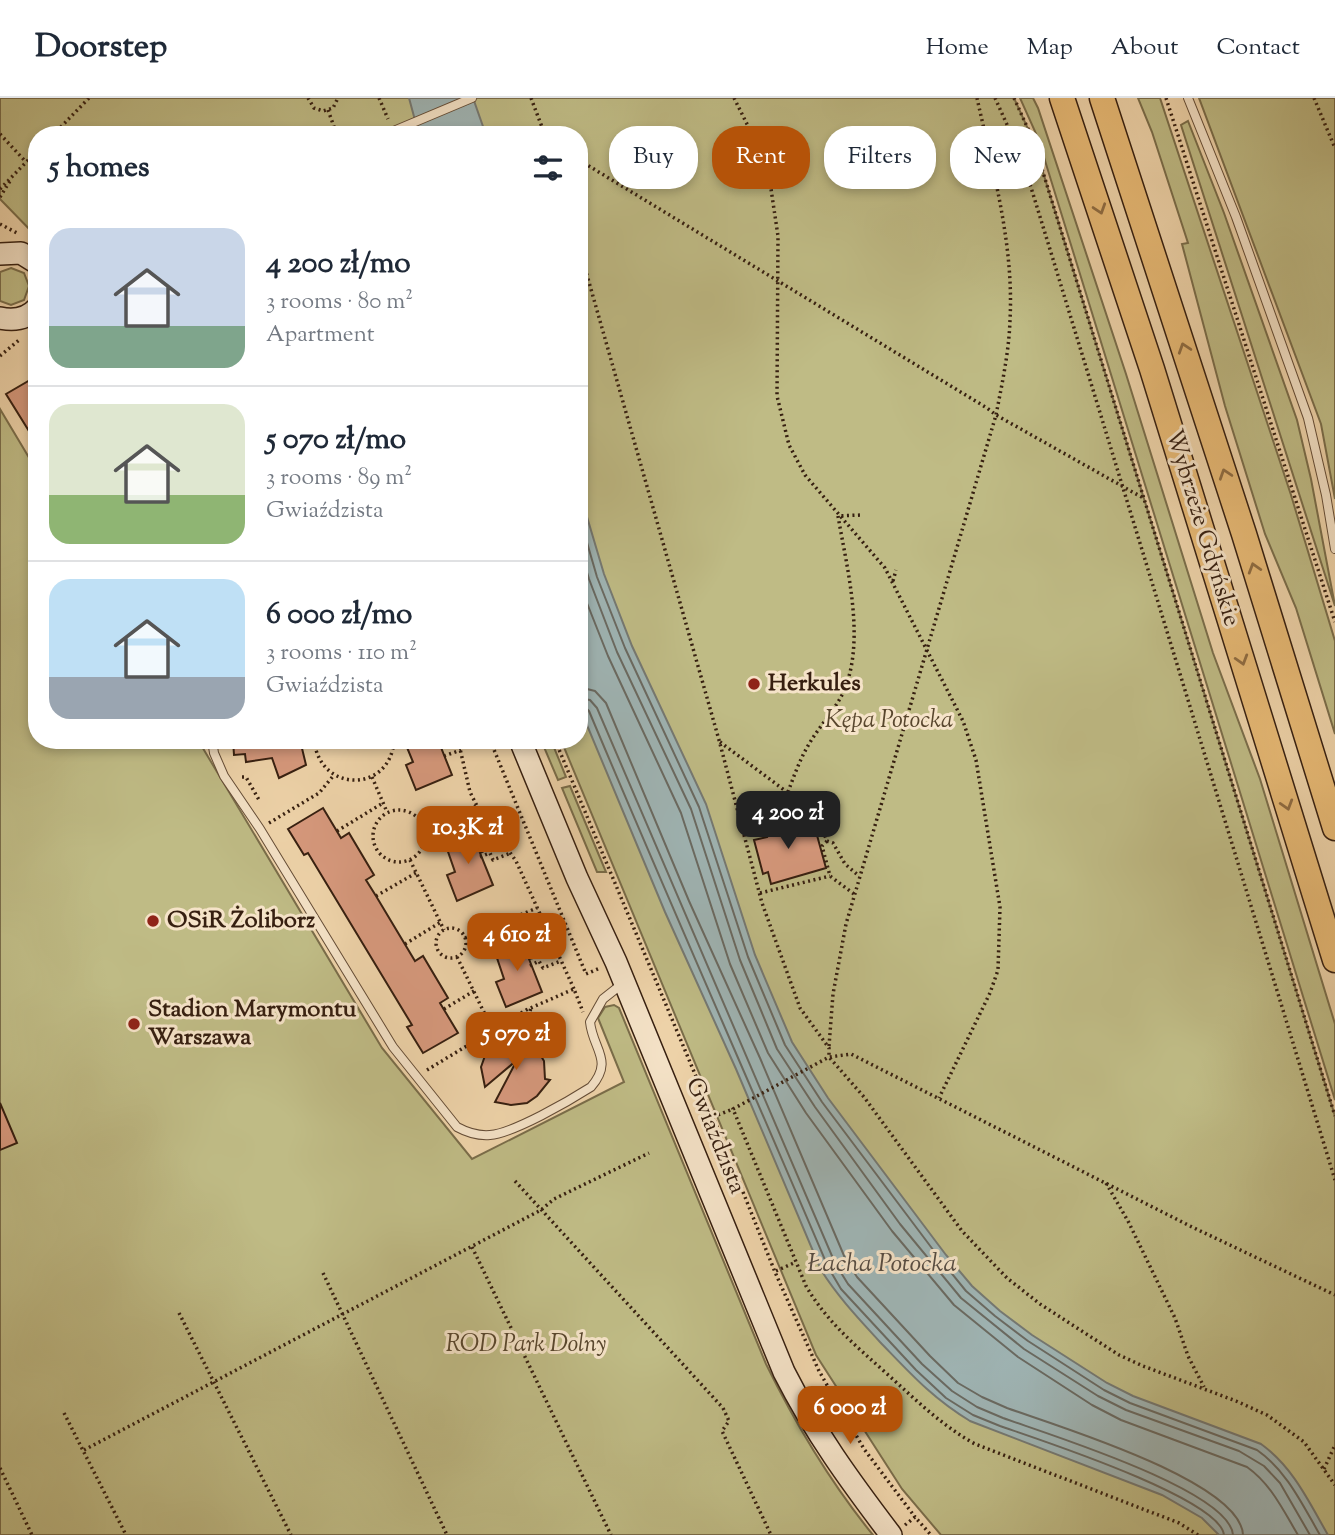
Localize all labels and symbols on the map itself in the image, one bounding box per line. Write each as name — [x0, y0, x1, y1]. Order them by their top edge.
one-way arrow — [1092, 203, 1107, 215]
one-way arrow — [1178, 342, 1193, 354]
street label: Wybrzeże Gdyńskie — [1156, 425, 1248, 631]
one-way arrow — [1218, 468, 1233, 480]
one-way arrow — [1248, 562, 1263, 574]
one-way arrow — [1234, 653, 1249, 665]
place label: Herkules — [768, 667, 861, 701]
marker: Herkules — [746, 676, 762, 692]
park label: Kępa Potocka — [825, 704, 953, 738]
pin: 4 200 zł — [716, 792, 860, 851]
one-way arrow — [1278, 798, 1293, 810]
pin: 10.3K zł — [396, 806, 540, 866]
place label: OSiR Żoliborz — [167, 904, 315, 938]
marker: OSiR Żoliborz — [145, 913, 161, 929]
pin: 4 610 zł — [445, 914, 589, 973]
place label: Stadion Marymontu Warszawa — [148, 993, 357, 1055]
pin: 5 070 zł — [444, 1012, 588, 1072]
marker: Stadion Marymontu Warszawa — [126, 1016, 142, 1032]
street label: Gwiaździsta — [676, 1073, 754, 1199]
water label: Łacha Potocka — [807, 1246, 957, 1283]
park label: ROD Park Dolny — [446, 1328, 607, 1362]
pin: 6 000 zł — [778, 1386, 922, 1446]

